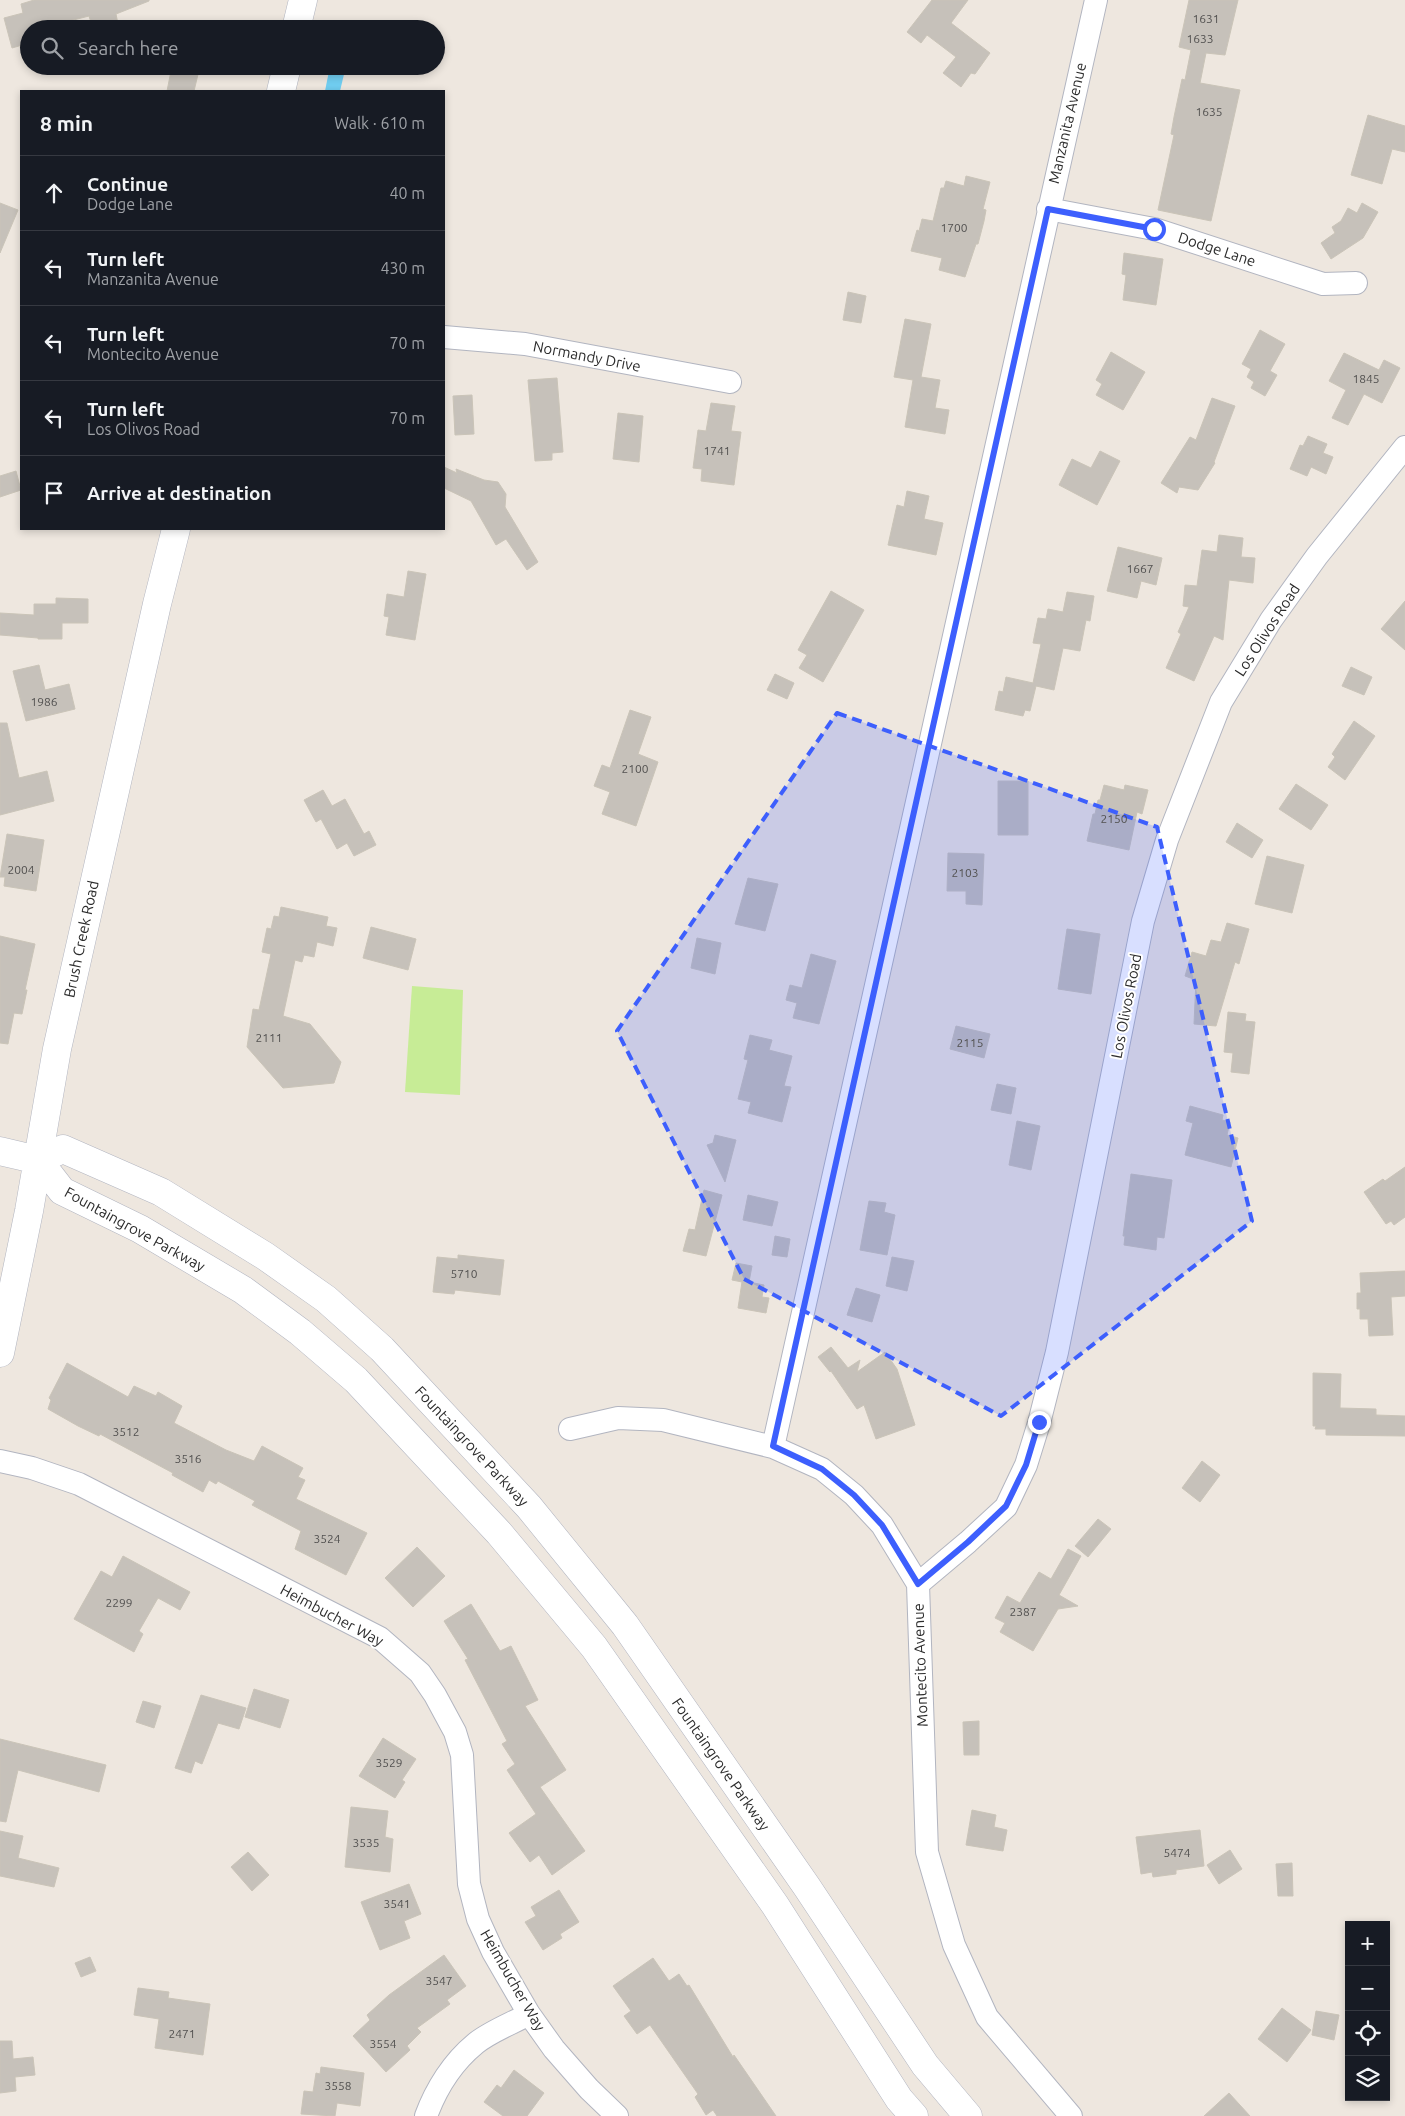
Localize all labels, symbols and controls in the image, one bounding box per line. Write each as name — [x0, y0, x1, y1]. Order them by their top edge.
house number: 1631 — [1192, 12, 1220, 25]
search box — [20, 20, 445, 75]
house number: 1633 — [1186, 32, 1214, 45]
icon: search — [38, 34, 66, 62]
text: Search here — [78, 37, 178, 59]
street label: Manzanita Avenue — [1045, 61, 1089, 185]
house number: 1635 — [1195, 105, 1223, 118]
text: 8 min — [40, 111, 93, 135]
text: Walk · 610 m — [334, 114, 425, 132]
text: Continue — [87, 173, 168, 195]
icon: ahead — [40, 179, 68, 207]
text: 40 m — [389, 184, 425, 202]
text: Dodge Lane — [87, 195, 173, 213]
route start — [1143, 218, 1166, 241]
house number: 1700 — [940, 221, 968, 234]
street label: Dodge Lane — [1176, 228, 1258, 270]
text: Turn left — [87, 248, 165, 270]
icon: left — [40, 254, 68, 282]
text: 430 m — [380, 259, 425, 277]
text: Manzanita Avenue — [87, 270, 219, 288]
text: Turn left — [87, 323, 165, 345]
icon: left — [40, 329, 68, 357]
text: 70 m — [389, 334, 425, 352]
street label: Normandy Drive — [532, 337, 642, 375]
text: Montecito Avenue — [87, 345, 219, 363]
house number: 1845 — [1352, 372, 1380, 385]
text: Turn left — [87, 398, 165, 420]
icon: left — [40, 404, 68, 432]
text: 70 m — [389, 409, 425, 427]
text: Los Olivos Road — [87, 420, 200, 438]
house number: 1741 — [703, 444, 731, 457]
icon: arrive — [40, 479, 68, 507]
text: Arrive at destination — [87, 482, 272, 504]
house number: 1667 — [1126, 562, 1154, 575]
street label: Los Olivos Road — [1231, 581, 1303, 679]
house number: 1986 — [30, 695, 58, 708]
house number: 2100 — [621, 762, 649, 775]
house number: 2150 — [1100, 812, 1128, 825]
house number: 2004 — [7, 863, 35, 876]
house number: 2103 — [951, 866, 979, 879]
street label: Brush Creek Road — [60, 879, 102, 999]
street label: Los Olivos Road — [1108, 952, 1144, 1060]
house number: 2111 — [255, 1031, 283, 1044]
house number: 2115 — [956, 1036, 984, 1049]
street label: Fountaingrove Parkway — [62, 1183, 208, 1275]
house number: 5710 — [450, 1267, 478, 1280]
street label: Fountaingrove Parkway — [412, 1382, 532, 1510]
route end — [1028, 1411, 1051, 1434]
house number: 3512 — [112, 1425, 140, 1438]
house number: 3516 — [174, 1452, 202, 1465]
house number: 3524 — [313, 1532, 341, 1545]
street label: Heimbucher Way — [278, 1581, 386, 1649]
house number: 2299 — [105, 1596, 133, 1609]
street label: Montecito Avenue — [909, 1603, 931, 1727]
house number: 2387 — [1009, 1605, 1037, 1618]
street label: Fountaingrove Parkway — [669, 1694, 773, 1834]
house number: 3529 — [375, 1756, 403, 1769]
house number: 3535 — [352, 1836, 380, 1849]
house number: 5474 — [1163, 1846, 1191, 1859]
house number: 3541 — [383, 1897, 411, 1910]
map controls — [1345, 1921, 1390, 2101]
button: + — [1345, 1921, 1390, 1966]
street label: Heimbucher Way — [477, 1926, 549, 2034]
button: − — [1345, 1966, 1390, 2011]
house number: 3547 — [425, 1974, 453, 1987]
button: locate — [1345, 2011, 1390, 2056]
house number: 2471 — [168, 2027, 196, 2040]
house number: 3554 — [369, 2037, 397, 2050]
button: layers — [1345, 2056, 1390, 2101]
house number: 3558 — [324, 2079, 352, 2092]

